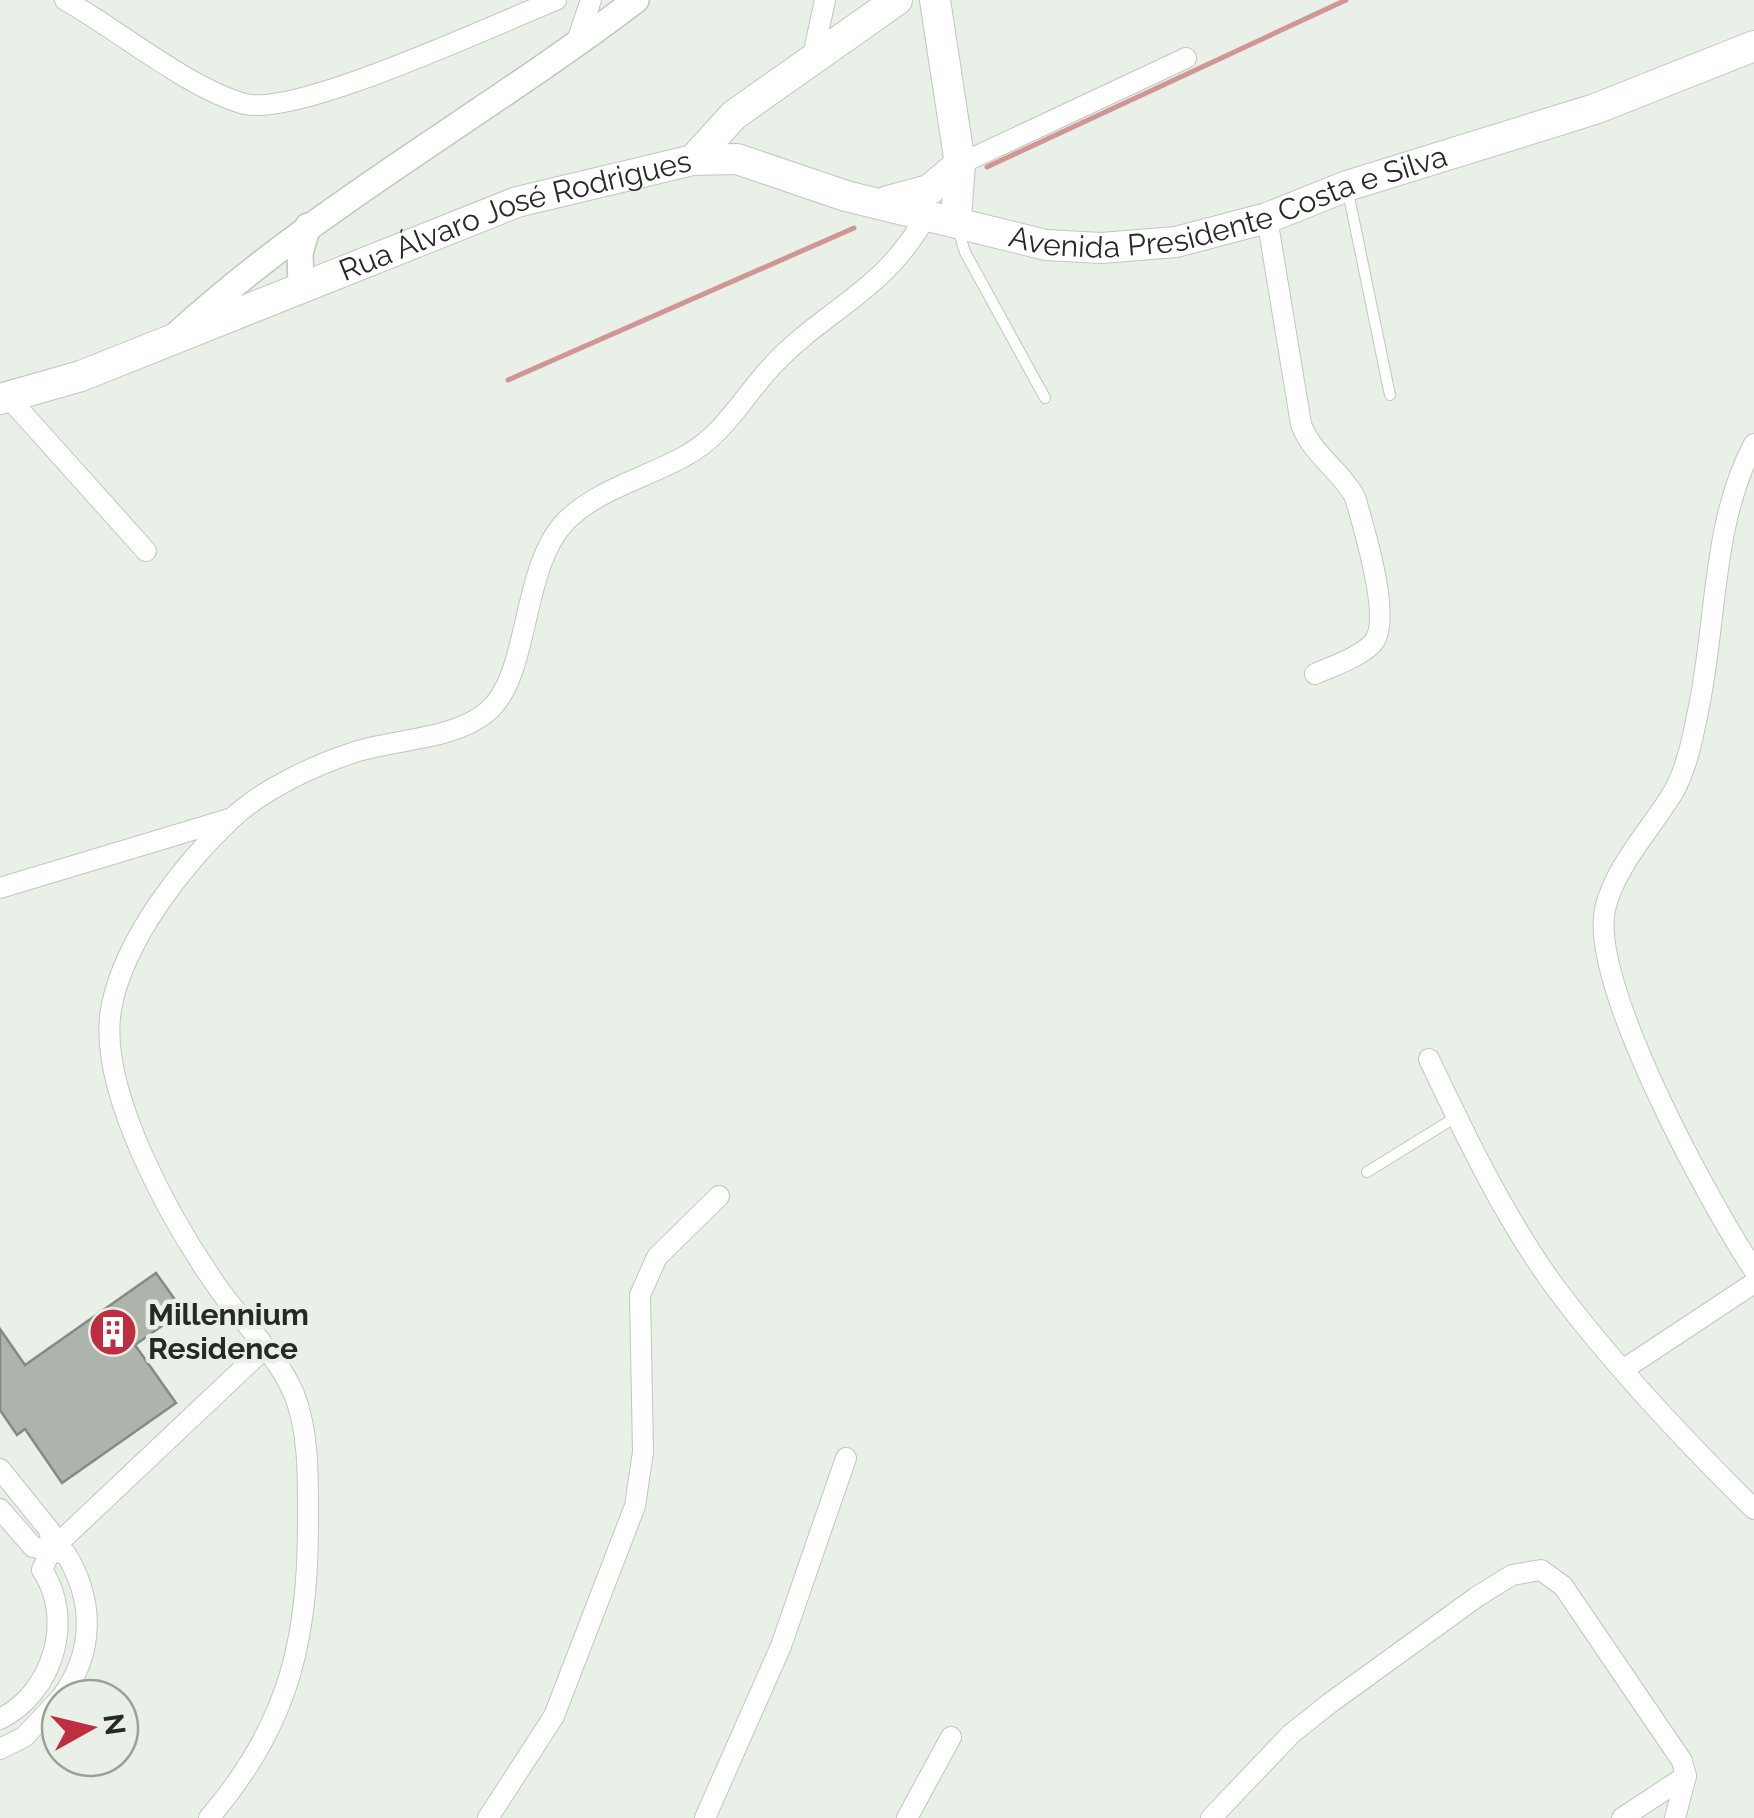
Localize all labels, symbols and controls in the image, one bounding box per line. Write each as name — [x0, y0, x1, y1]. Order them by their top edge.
street label: Avenida Presidente Costa e Silva — [1005, 138, 1451, 265]
street label: Rua Álvaro José Rodrigues — [334, 143, 694, 288]
place label: Millennium Residence — [148, 1297, 309, 1366]
building icon: Millennium Residence — [87, 1306, 139, 1358]
north arrow — [40, 1678, 140, 1778]
text: N — [96, 1712, 132, 1737]

